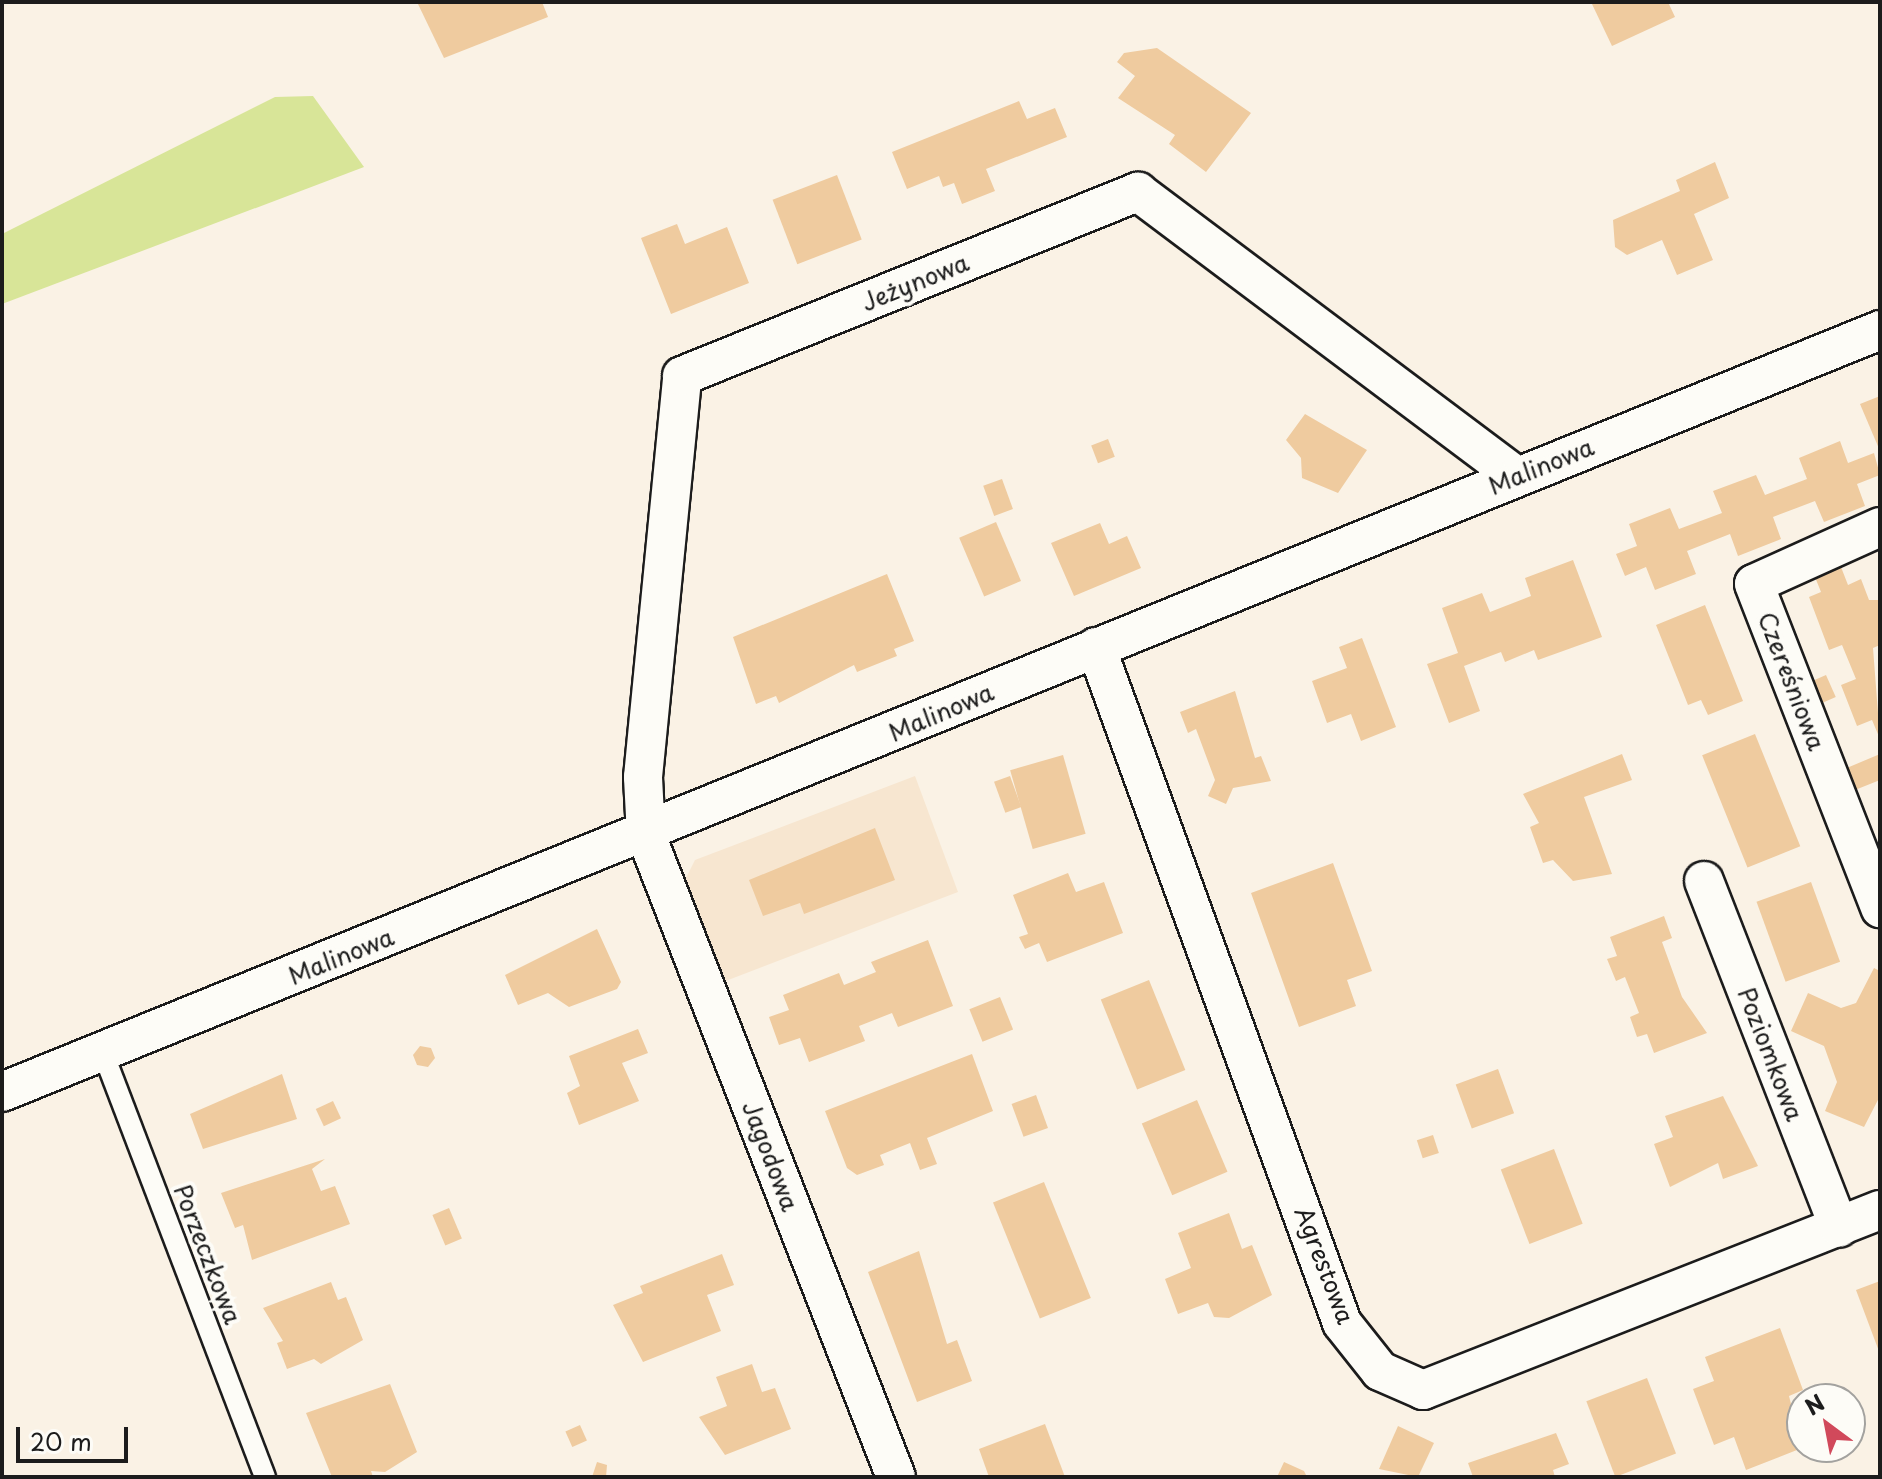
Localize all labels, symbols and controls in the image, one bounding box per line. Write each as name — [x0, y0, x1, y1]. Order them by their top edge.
street label: Jeżynowa — [857, 247, 973, 317]
street label: Malinowa — [1484, 432, 1598, 500]
street label: Czereśniowa — [1752, 608, 1832, 754]
street label: Malinowa — [884, 677, 998, 747]
street label: Malinowa — [284, 922, 398, 990]
street label: Poziomkowa — [1732, 983, 1810, 1125]
street label: Jagodowa — [737, 1097, 805, 1215]
street label: Porzeczkowa — [168, 1180, 248, 1328]
street label: Agrestowa — [1289, 1202, 1361, 1328]
north arrow — [1786, 1383, 1866, 1463]
text: N — [1798, 1385, 1830, 1423]
scale bar — [20, 1411, 132, 1461]
text: 20 m — [30, 1423, 92, 1459]

